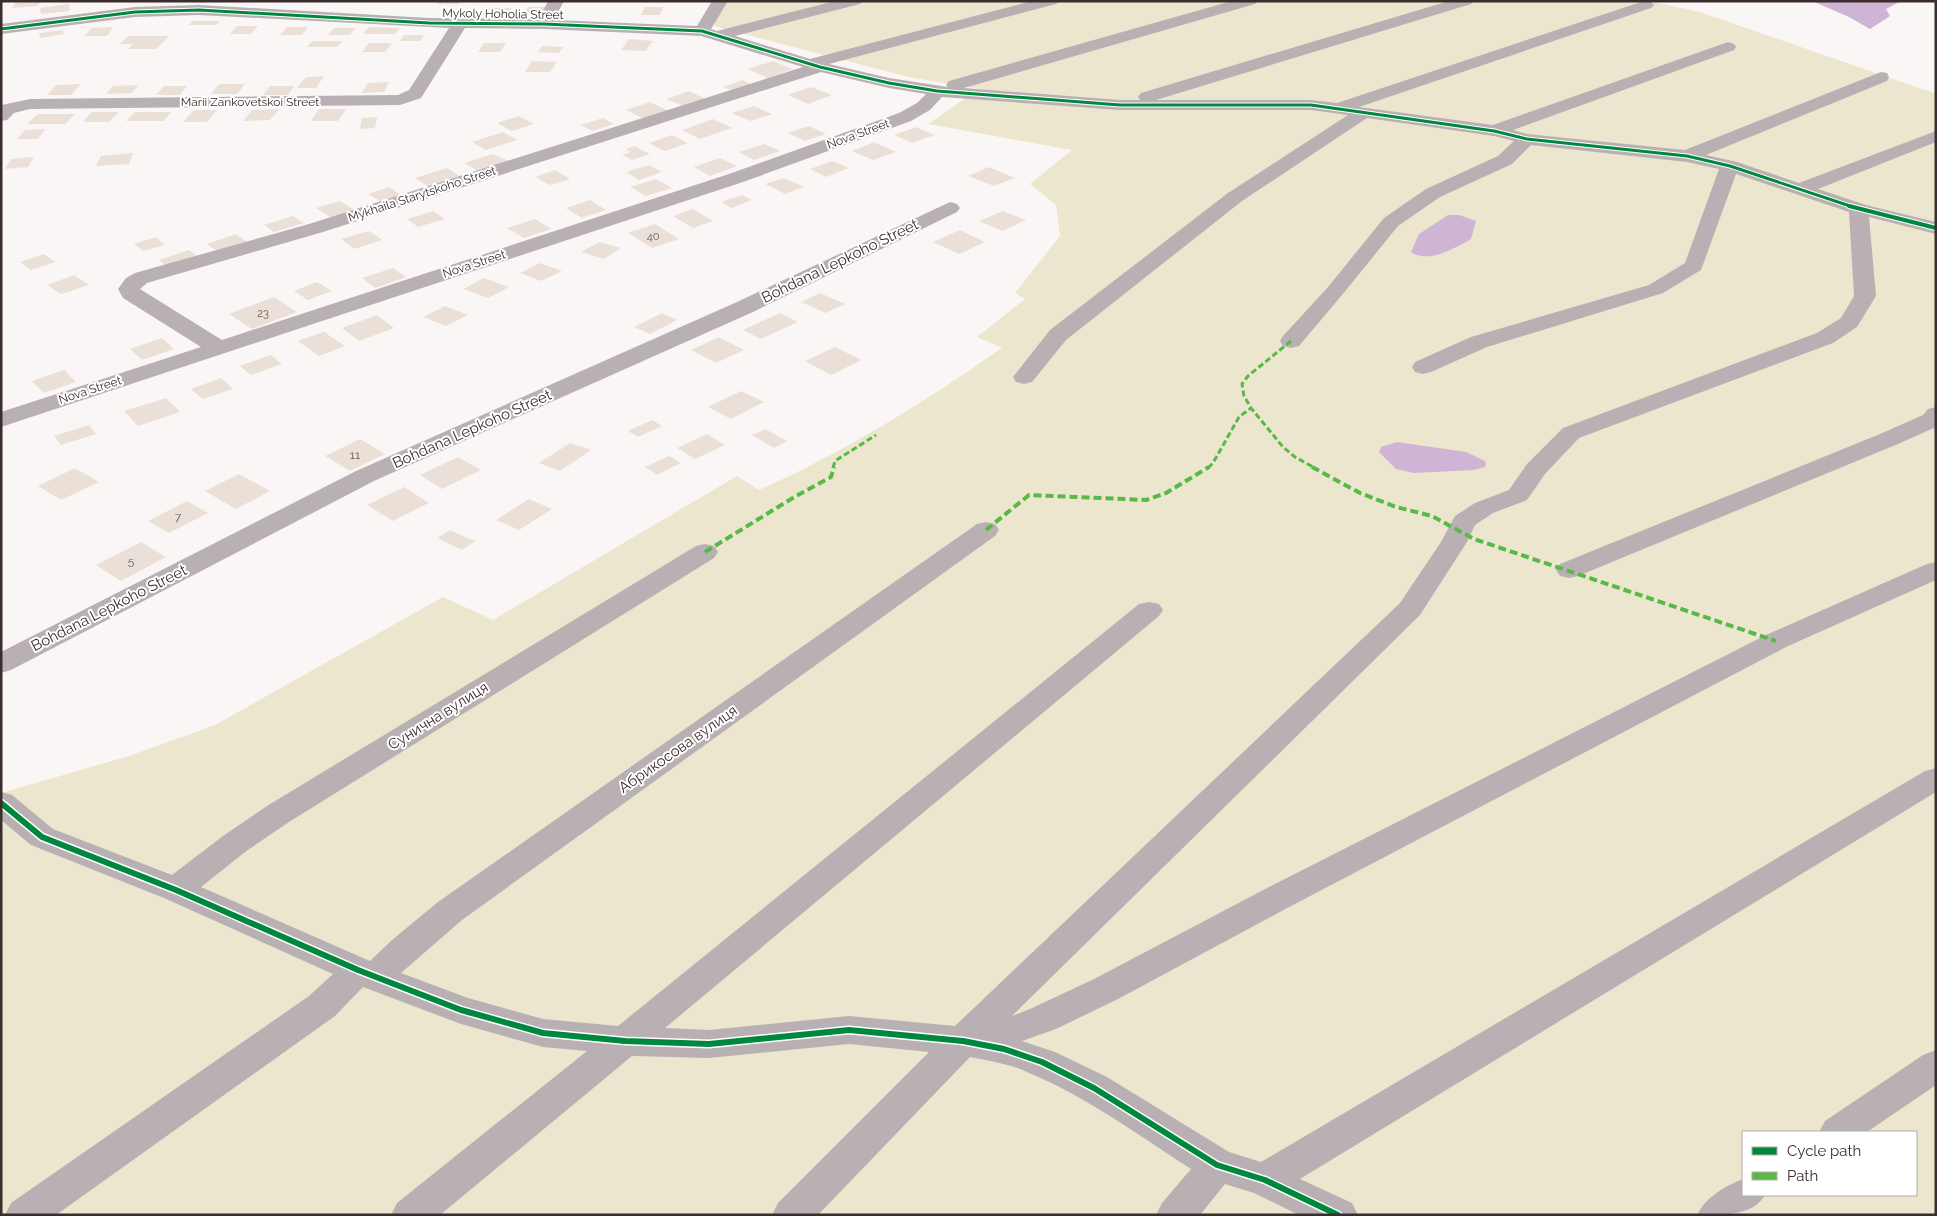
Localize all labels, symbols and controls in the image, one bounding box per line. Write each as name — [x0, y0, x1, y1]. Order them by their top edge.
street label: Mykoly Hoholia Street — [442, 6, 564, 22]
street label: Marii Zankovetskoi Street — [181, 95, 319, 109]
street label: Nova Street — [825, 116, 891, 152]
street label: Mykhaila Starytskoho Street — [346, 163, 498, 225]
street label: Bohdana Lepkoho Street — [759, 215, 921, 307]
house number: 40 — [647, 230, 660, 243]
street label: Nova Street — [441, 247, 507, 281]
house number: 23 — [257, 307, 269, 320]
street label: Nova Street — [57, 373, 123, 407]
street label: Bohdana Lepkoho Street — [390, 386, 554, 472]
house number: 11 — [350, 448, 360, 462]
house number: 7 — [175, 510, 182, 524]
house number: 5 — [128, 554, 135, 568]
street label: Bohdana Lepkoho Street — [28, 561, 190, 655]
street label: Сунична вулиця — [385, 678, 491, 754]
street label: Абрикосова вулиця — [615, 701, 741, 797]
legend — [1742, 1131, 1917, 1196]
text: Cycle path — [1787, 1142, 1861, 1160]
text: Path — [1787, 1167, 1818, 1185]

